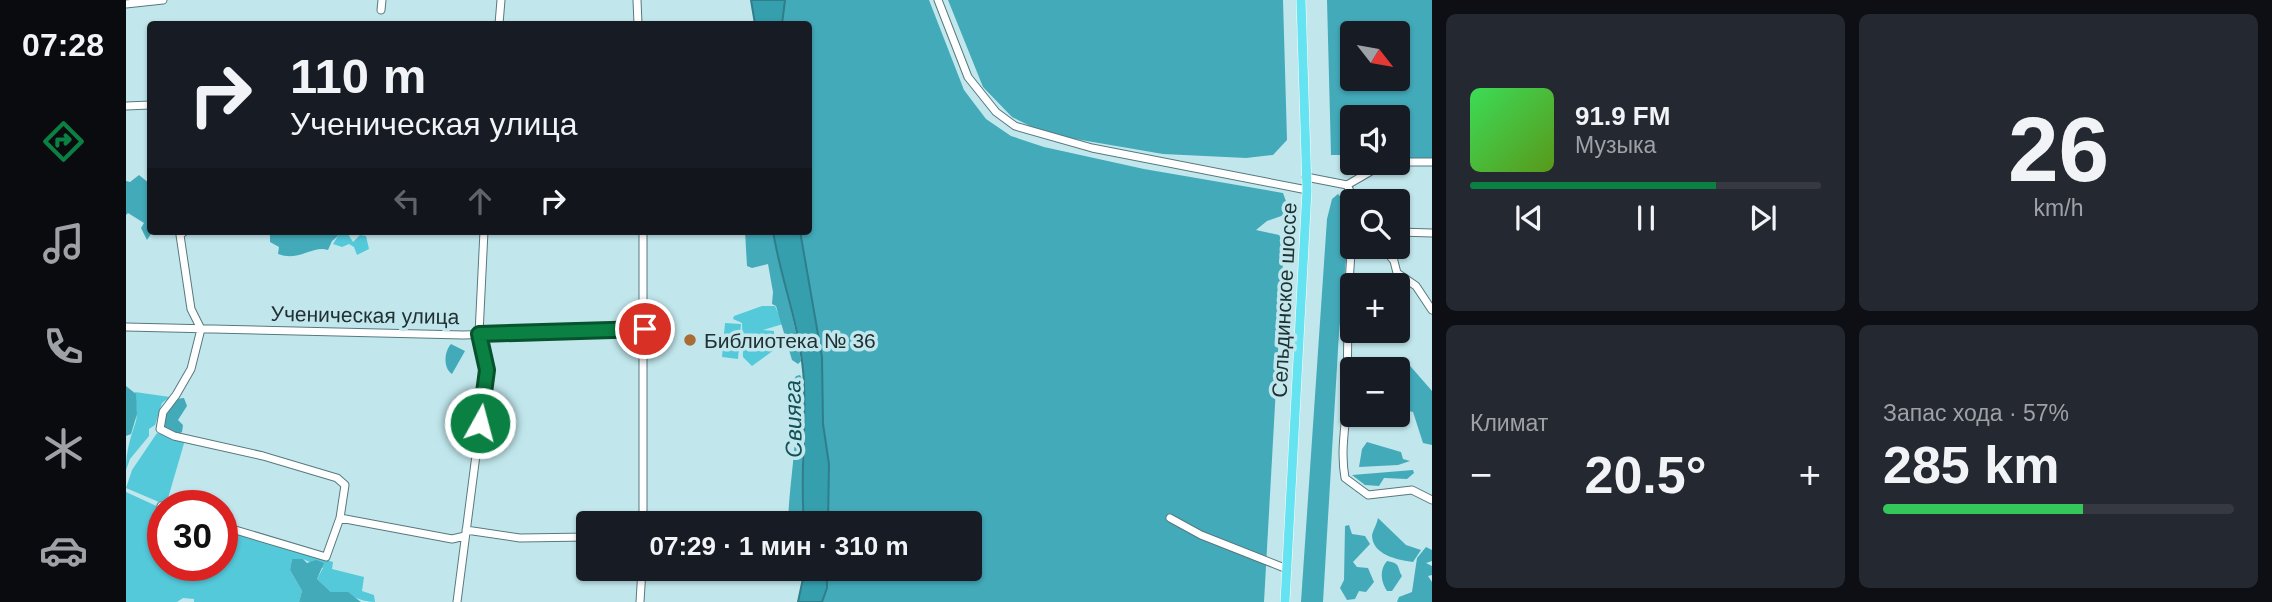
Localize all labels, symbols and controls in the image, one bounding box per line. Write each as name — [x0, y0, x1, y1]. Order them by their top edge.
north arrow — [1340, 21, 1410, 91]
map controls — [1340, 21, 1410, 427]
text: 07:28 — [22, 27, 104, 63]
icon: right — [175, 49, 266, 140]
text: 110 m — [290, 49, 426, 103]
text: 26 — [2008, 99, 2109, 200]
text: 91.9 FM — [1575, 101, 1670, 131]
button: sound — [1340, 105, 1410, 175]
text: Ученическая улица — [290, 106, 578, 142]
icon: directions — [39, 117, 88, 166]
text: Музыка — [1575, 132, 1656, 158]
icon: left — [388, 182, 426, 220]
icon: ahead — [461, 182, 499, 220]
icon: right — [534, 182, 572, 220]
button: search — [1340, 189, 1410, 259]
text: km/h — [2034, 195, 2083, 221]
icon: previous — [1510, 199, 1548, 237]
icon: pause — [1627, 199, 1665, 237]
icon: next — [1744, 199, 1782, 237]
street label: Сельдинское шоссе — [1267, 202, 1301, 398]
icon: music — [39, 219, 88, 268]
button: + — [1340, 273, 1410, 343]
pin — [615, 299, 675, 359]
street label: Ученическая улица — [270, 302, 460, 328]
icon: arrive — [626, 310, 664, 348]
icon: phone — [39, 322, 88, 371]
place label: Библиотека № 36 — [704, 329, 876, 352]
marker: Библиотека № 36 — [682, 332, 698, 348]
button: − — [1340, 357, 1410, 427]
water label: Свияга — [779, 380, 807, 458]
position arrow — [443, 386, 517, 460]
text: Запас хода · 57% — [1883, 400, 2069, 426]
text: Климат — [1470, 410, 1548, 436]
icon: climate — [39, 424, 88, 473]
text: 285 km — [1883, 436, 2059, 494]
text: 20.5° — [1584, 446, 1707, 504]
text: − — [1470, 454, 1492, 496]
text: + — [1799, 454, 1821, 496]
speed limit sign: 30 — [147, 490, 238, 581]
icon: car — [39, 526, 88, 575]
text: 07:29 · 1 мин · 310 m — [649, 531, 909, 561]

